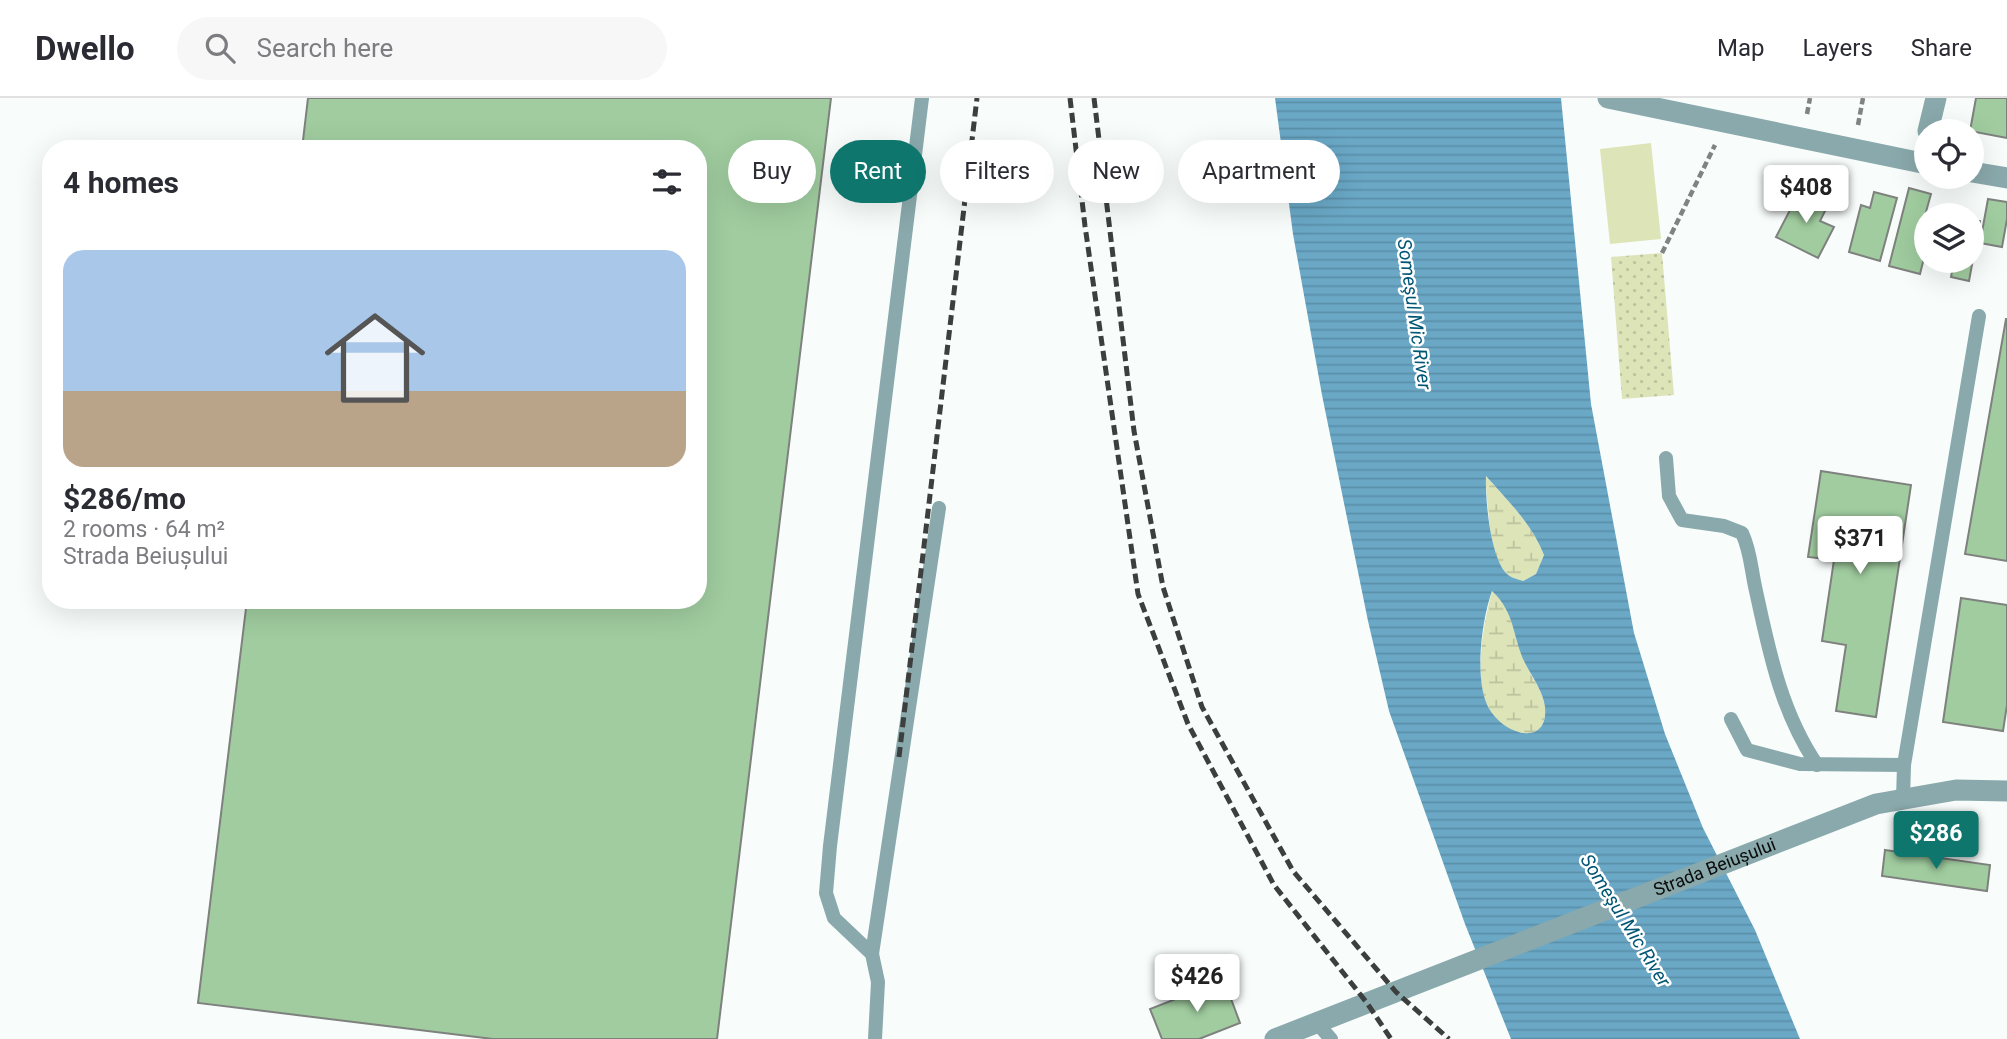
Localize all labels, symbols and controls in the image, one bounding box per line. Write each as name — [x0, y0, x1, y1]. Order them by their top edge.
search box — [177, 17, 667, 80]
text: Dwello — [35, 29, 135, 68]
icon: search — [201, 29, 239, 67]
text: Search here — [257, 33, 393, 63]
text: Map — [1717, 34, 1765, 62]
text: Layers — [1803, 34, 1873, 62]
text: Share — [1911, 34, 1972, 62]
map controls — [1914, 119, 1984, 273]
button: locate — [1914, 119, 1984, 189]
chip: Buy — [728, 140, 816, 203]
chip: Rent — [830, 140, 926, 203]
chip: Filters — [940, 140, 1054, 203]
chip: New — [1068, 140, 1164, 203]
chip: Apartment — [1178, 140, 1340, 203]
icon: filters — [648, 163, 686, 201]
text: 4 homes — [63, 165, 179, 200]
pin: $408 — [1765, 166, 1847, 225]
text: $408 — [1780, 174, 1832, 201]
button: layers — [1914, 203, 1984, 273]
water label: Someşul Mic River — [1393, 237, 1437, 392]
icon: home — [312, 295, 438, 421]
text: $286/mo — [63, 481, 186, 516]
text: 2 rooms · 64 m² — [63, 516, 225, 543]
pin: $371 — [1819, 517, 1901, 576]
text: $371 — [1834, 525, 1886, 552]
text: Strada Beiușului — [63, 543, 228, 570]
pin: $286 — [1895, 812, 1977, 871]
text: $286 — [1910, 820, 1962, 847]
street label: Strada Beiușului — [1650, 833, 1779, 900]
water label: Someşul Mic River — [1576, 850, 1676, 991]
pin: $426 — [1156, 954, 1238, 1014]
text: $426 — [1171, 963, 1223, 990]

